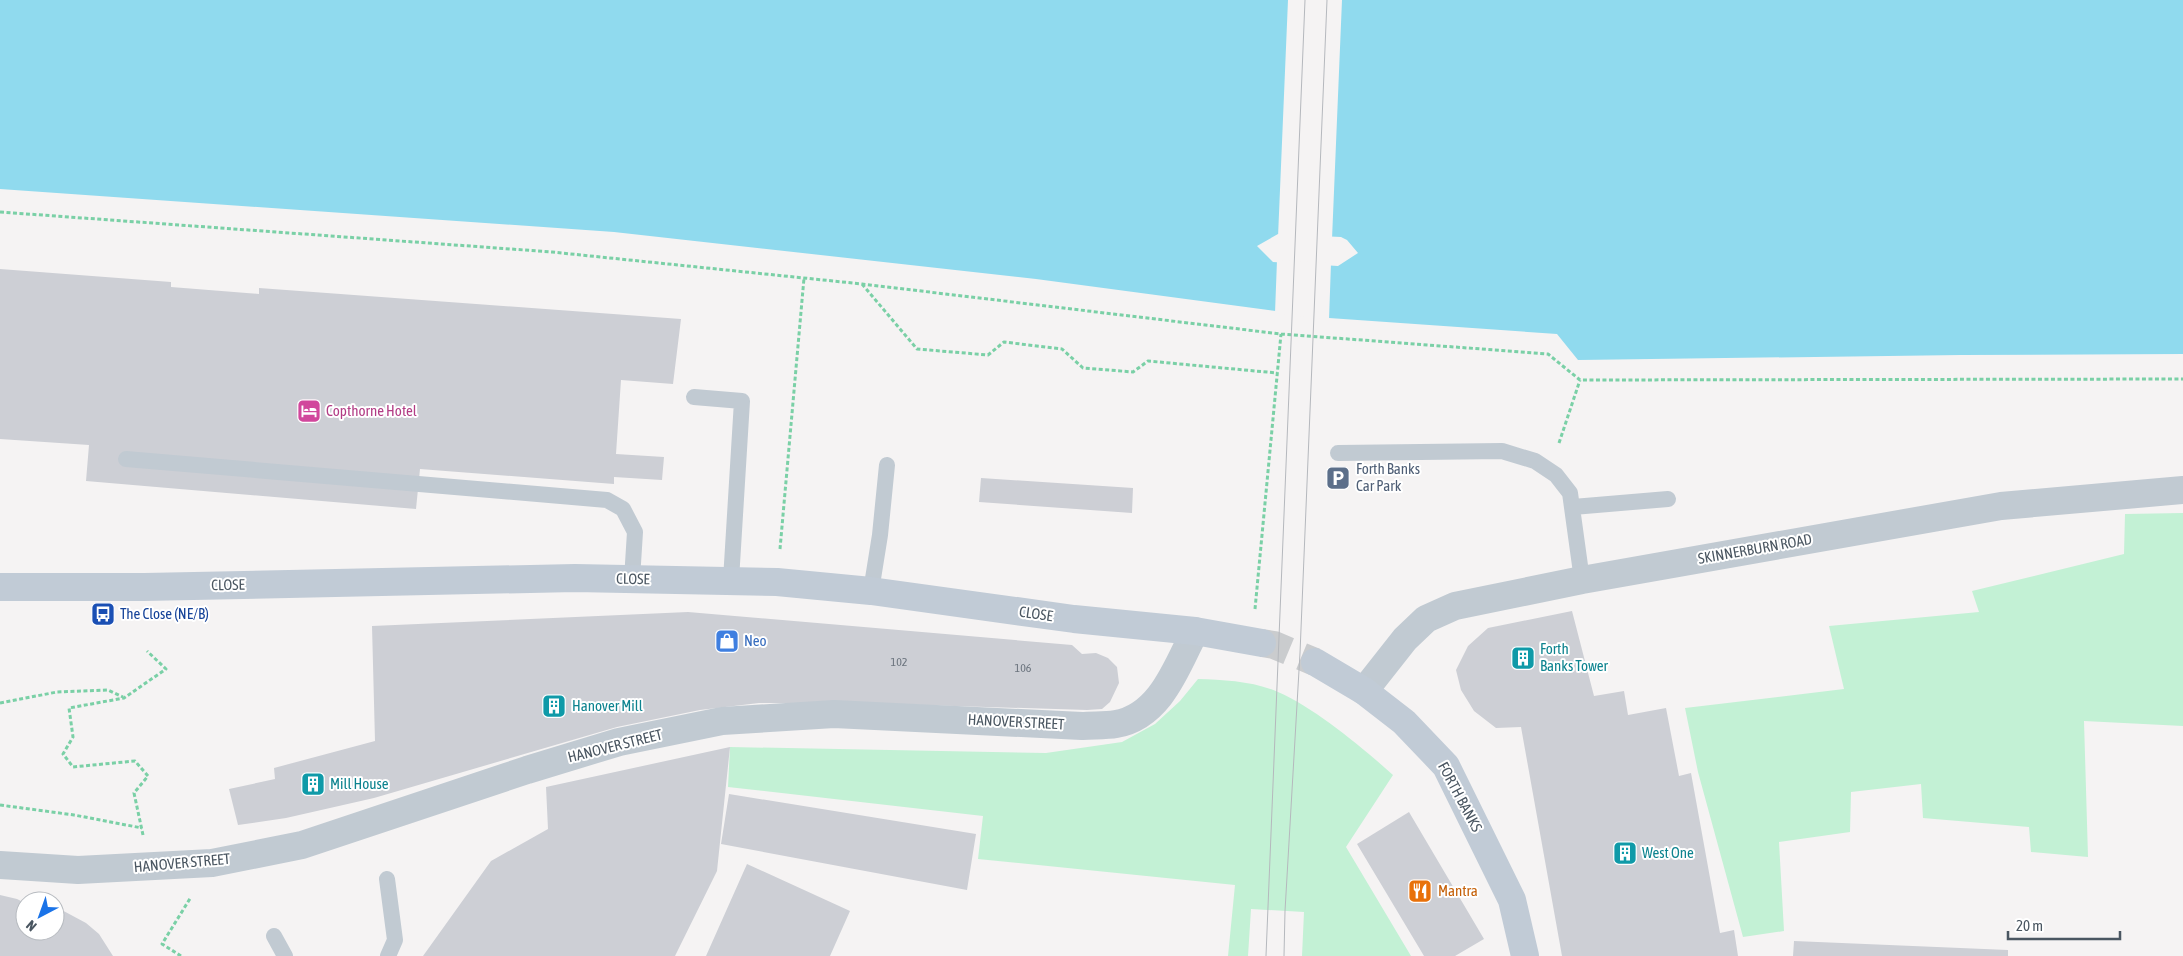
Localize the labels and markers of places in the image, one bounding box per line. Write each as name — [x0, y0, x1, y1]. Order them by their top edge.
hotel icon: Copthorne Hotel — [296, 398, 322, 424]
place label: Copthorne Hotel — [326, 402, 417, 419]
place label: Forth Banks Car Park — [1356, 460, 1420, 494]
parking icon: Forth Banks Car Park — [1325, 465, 1351, 491]
bus stop icon: The Close (NE/B) — [90, 601, 116, 627]
place label: The Close (NE/B) — [120, 605, 209, 622]
shop icon: Neo — [714, 628, 740, 654]
place label: Neo — [744, 632, 767, 649]
place label: Forth Banks Tower — [1540, 640, 1609, 674]
building icon: Forth Banks Tower — [1510, 645, 1536, 671]
building icon: Hanover Mill — [541, 693, 567, 719]
place label: Hanover Mill — [572, 697, 643, 714]
building icon: Mill House — [300, 771, 326, 797]
place label: Mill House — [330, 775, 389, 792]
building icon: West One — [1612, 840, 1638, 866]
place label: West One — [1642, 844, 1694, 861]
restaurant icon: Mantra — [1407, 878, 1433, 904]
place label: Mantra — [1438, 882, 1478, 899]

